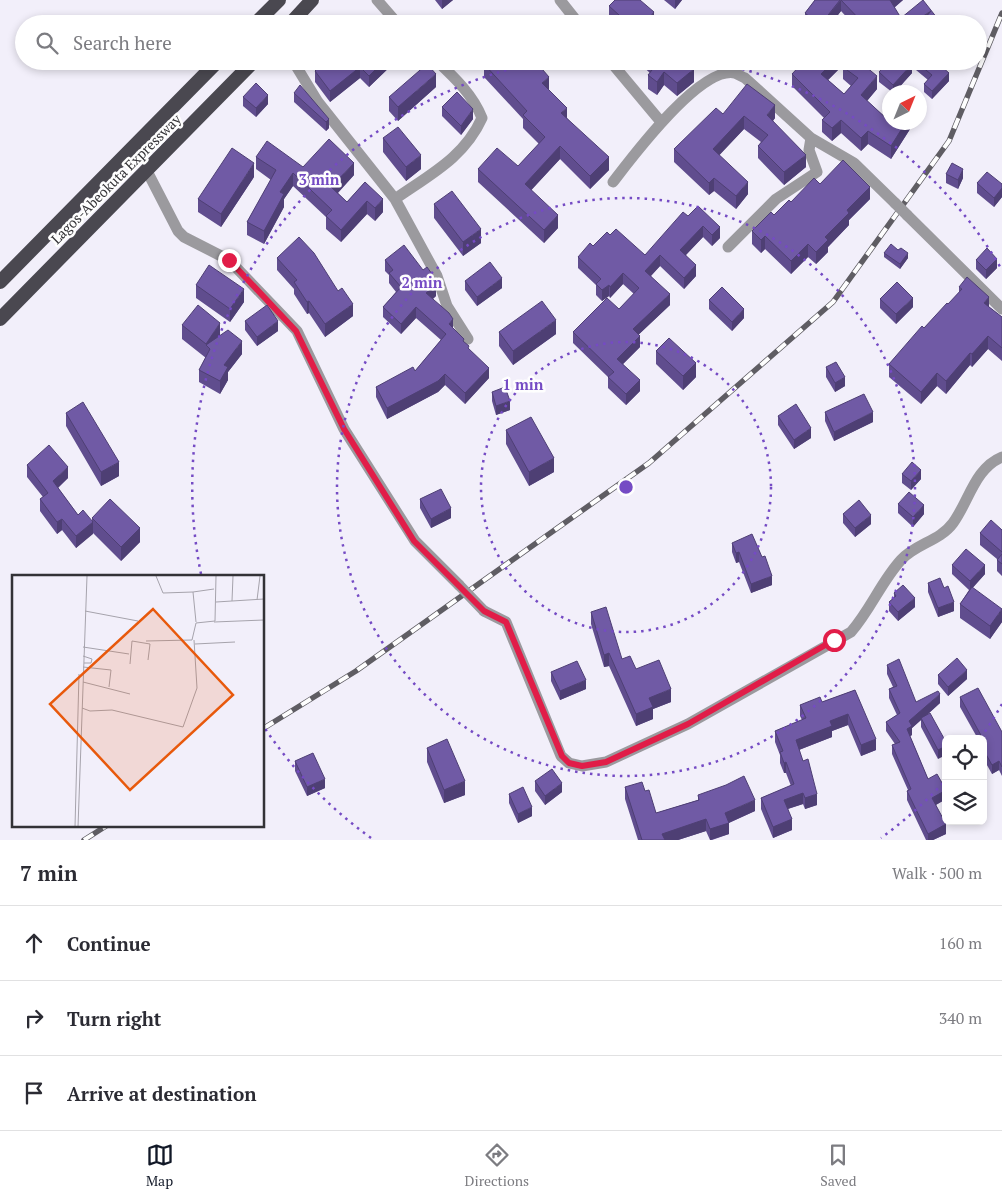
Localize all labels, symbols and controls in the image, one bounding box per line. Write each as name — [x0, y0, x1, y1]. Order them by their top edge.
search box — [15, 15, 987, 70]
icon: search — [33, 29, 61, 57]
text: Search here — [73, 30, 172, 55]
north arrow — [882, 85, 927, 130]
street label: Lagos-Abeokuta Expressway — [47, 109, 185, 248]
text: 3 min — [298, 169, 340, 189]
route end — [218, 249, 241, 272]
text: 2 min — [401, 272, 443, 292]
text: 1 min — [502, 374, 544, 394]
centre of rings — [617, 478, 635, 496]
inset map — [12, 575, 265, 828]
route start — [823, 629, 846, 652]
map controls — [942, 735, 987, 825]
button: locate — [942, 735, 987, 780]
button: layers — [942, 780, 987, 825]
text: 7 min — [20, 859, 77, 887]
text: Walk · 500 m — [892, 862, 982, 884]
icon: ahead — [20, 929, 48, 957]
text: Continue — [67, 931, 151, 956]
text: 160 m — [939, 932, 982, 954]
icon: right — [20, 1004, 48, 1032]
text: Turn right — [67, 1006, 161, 1031]
text: 340 m — [939, 1007, 982, 1029]
icon: arrive — [20, 1079, 48, 1107]
text: Arrive at destination — [67, 1081, 256, 1106]
tab: Map — [146, 1141, 174, 1190]
tab: Directions — [465, 1141, 529, 1190]
tab: Saved — [820, 1141, 856, 1190]

